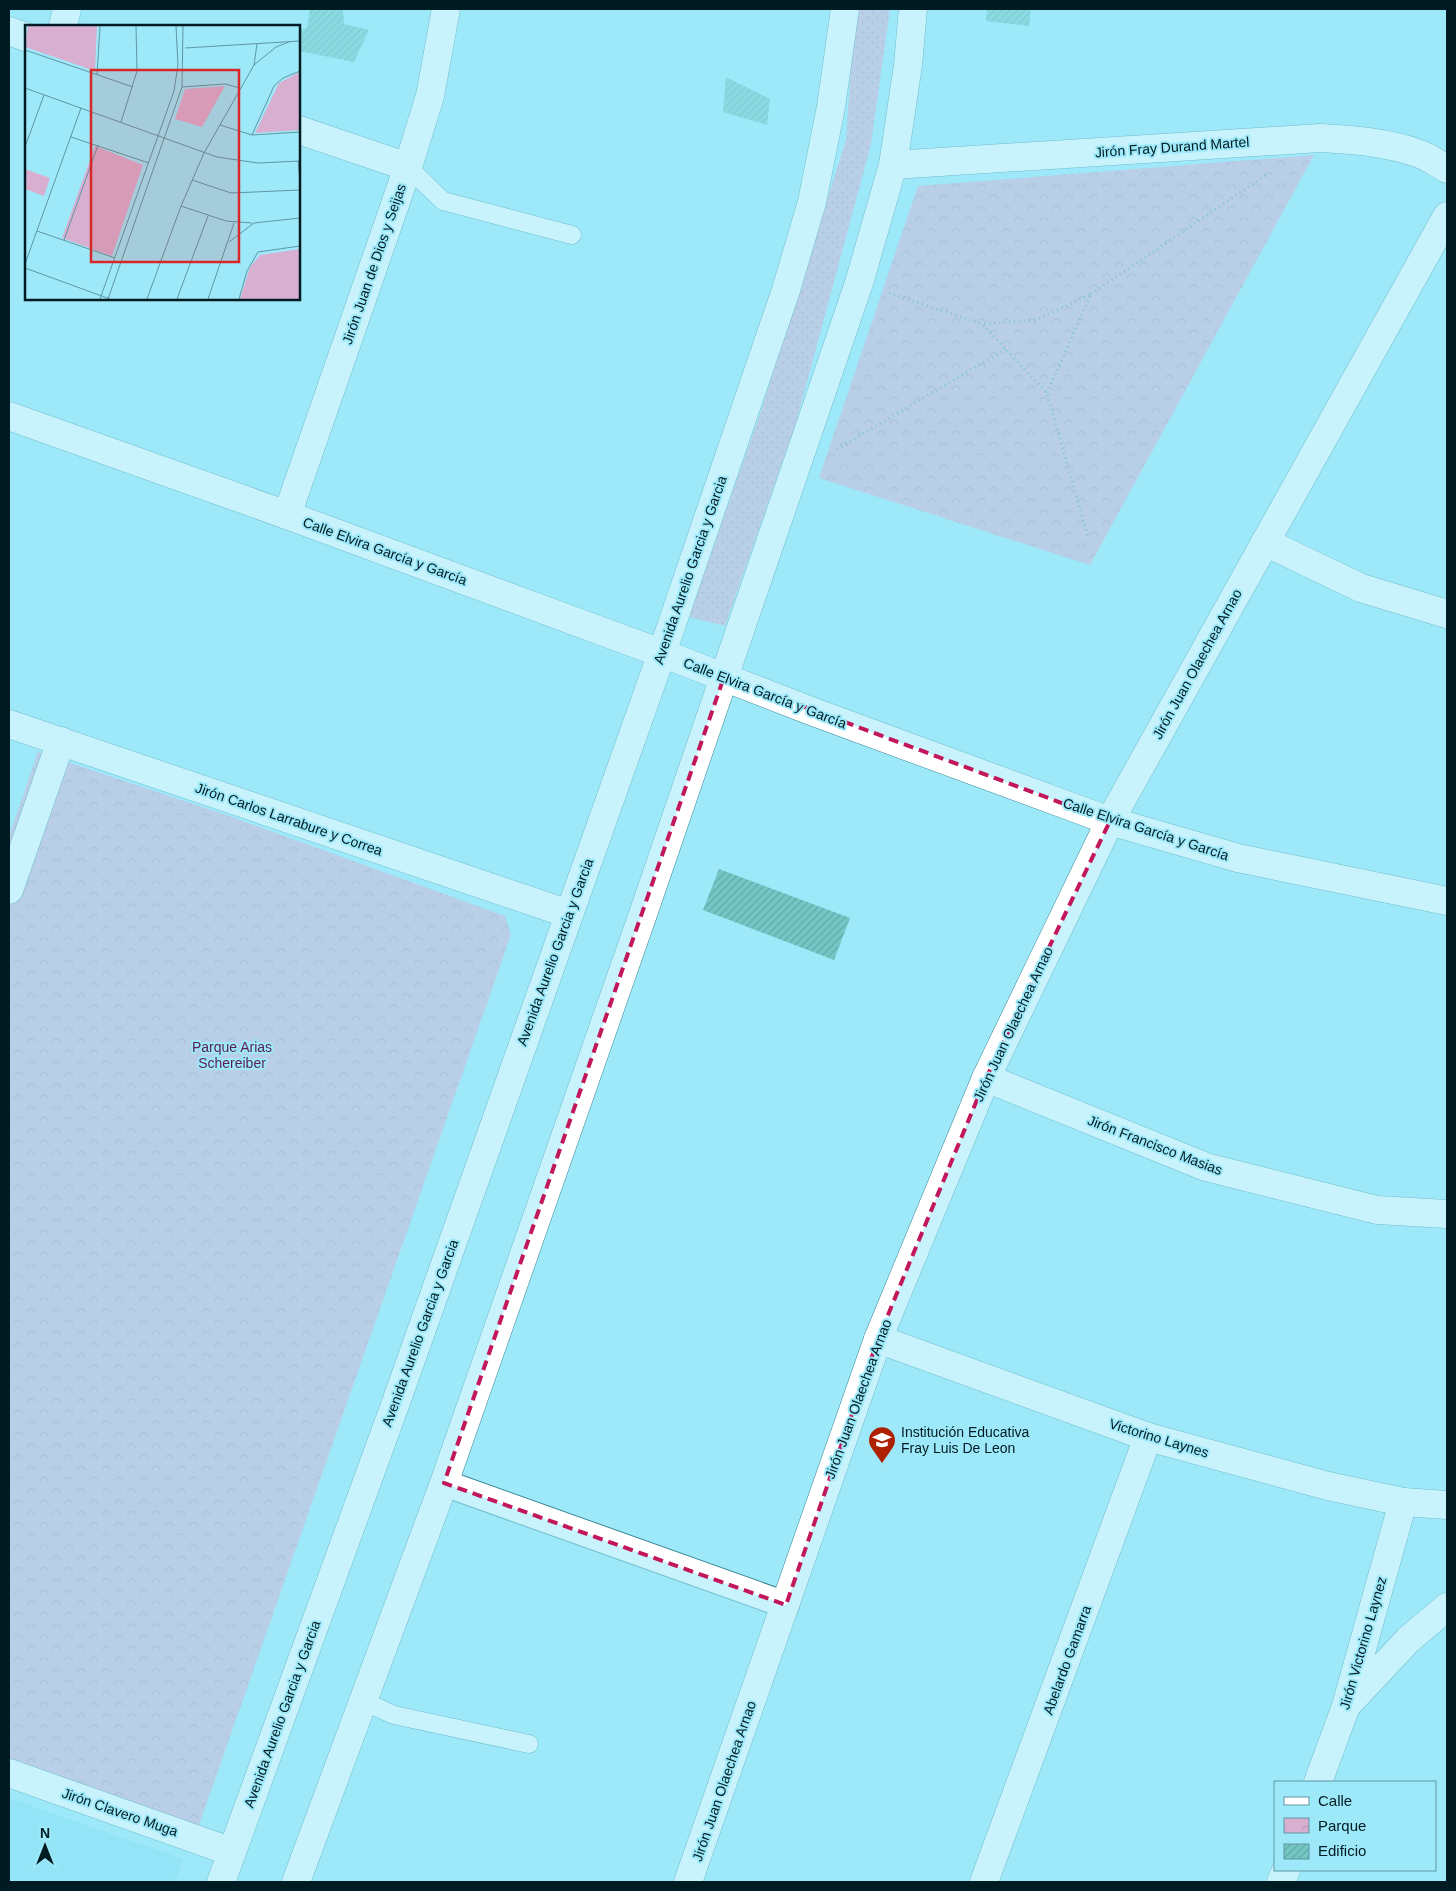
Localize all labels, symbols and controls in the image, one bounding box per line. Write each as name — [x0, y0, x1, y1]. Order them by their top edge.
inset map — [25, 25, 300, 300]
street label: Jirón Fray Durand Martel — [1094, 134, 1250, 160]
street label: Jirón Juan de Dios y Seijas — [339, 182, 409, 346]
street label: Avenida Aurelio Garcia y Garcia — [650, 474, 730, 666]
street label: Calle Elvira García y García — [301, 514, 469, 588]
street label: Jirón Juan Olaechea Arnao — [1149, 586, 1245, 742]
street label: Calle Elvira García y García — [681, 654, 849, 732]
street label: Jirón Carlos Larrabure y Correa — [193, 779, 385, 859]
street label: Calle Elvira García y García — [1061, 795, 1231, 863]
street label: Avenida Aurelio Garcia y Garcia — [514, 856, 596, 1048]
street label: Jirón Juan Olaechea Arnao — [970, 944, 1056, 1104]
park label: Parque Arias Schereiber — [192, 1039, 272, 1071]
street label: Jirón Francisco Masias — [1085, 1112, 1225, 1178]
street label: Avenida Aurelio Garcia y Garcia — [379, 1237, 461, 1429]
street label: Jirón Juan Olaechea Arnao — [822, 1317, 894, 1481]
street label: Victorino Laynes — [1107, 1415, 1211, 1461]
place label: Institución Educativa Fray Luis De Leon — [901, 1424, 1030, 1456]
school or university icon: Institución Educativa Fray Luis De Leon — [867, 1425, 897, 1464]
street label: Jirón Victorino Laynez — [1336, 1575, 1390, 1711]
street label: Abelardo Gamarra — [1040, 1603, 1094, 1717]
street label: Avenida Aurelio Garcia y Garcia — [241, 1618, 323, 1810]
street label: Jirón Juan Olaechea Arnao — [689, 1698, 759, 1863]
legend — [1274, 1781, 1436, 1871]
street label: Jirón Clavero Muga — [60, 1785, 180, 1839]
text: Calle — [1318, 1792, 1352, 1809]
text: Parque — [1318, 1817, 1366, 1834]
north arrow — [20, 1821, 70, 1871]
text: N — [40, 1825, 50, 1841]
text: Edificio — [1318, 1842, 1366, 1859]

